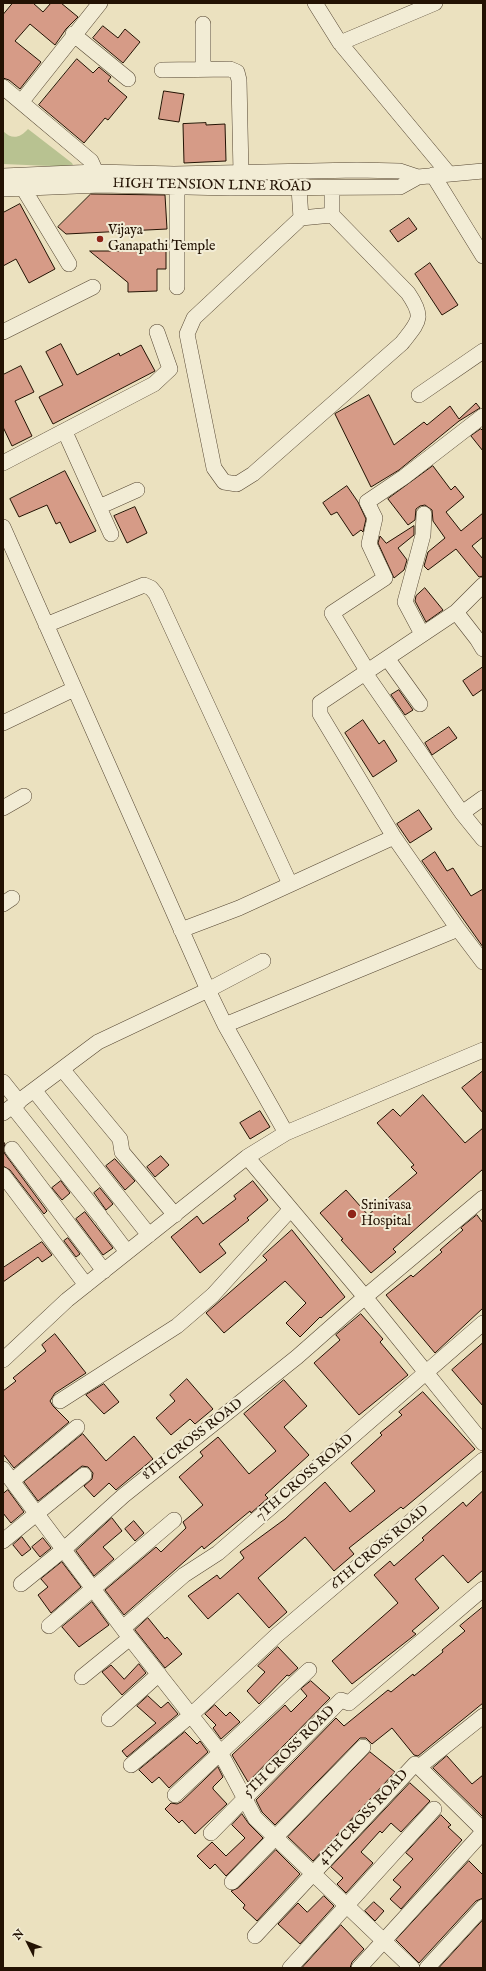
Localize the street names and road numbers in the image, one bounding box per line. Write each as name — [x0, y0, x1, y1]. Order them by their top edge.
street label: HIGH TENSION LINE ROAD — [113, 176, 311, 196]
street label: 8TH CROSS ROAD — [140, 1396, 246, 1484]
street label: 7TH CROSS ROAD — [253, 1431, 357, 1525]
street label: 6TH CROSS ROAD — [328, 1502, 432, 1594]
street label: 5TH CROSS ROAD — [241, 1703, 339, 1801]
street label: 4TH CROSS ROAD — [316, 1767, 412, 1869]

